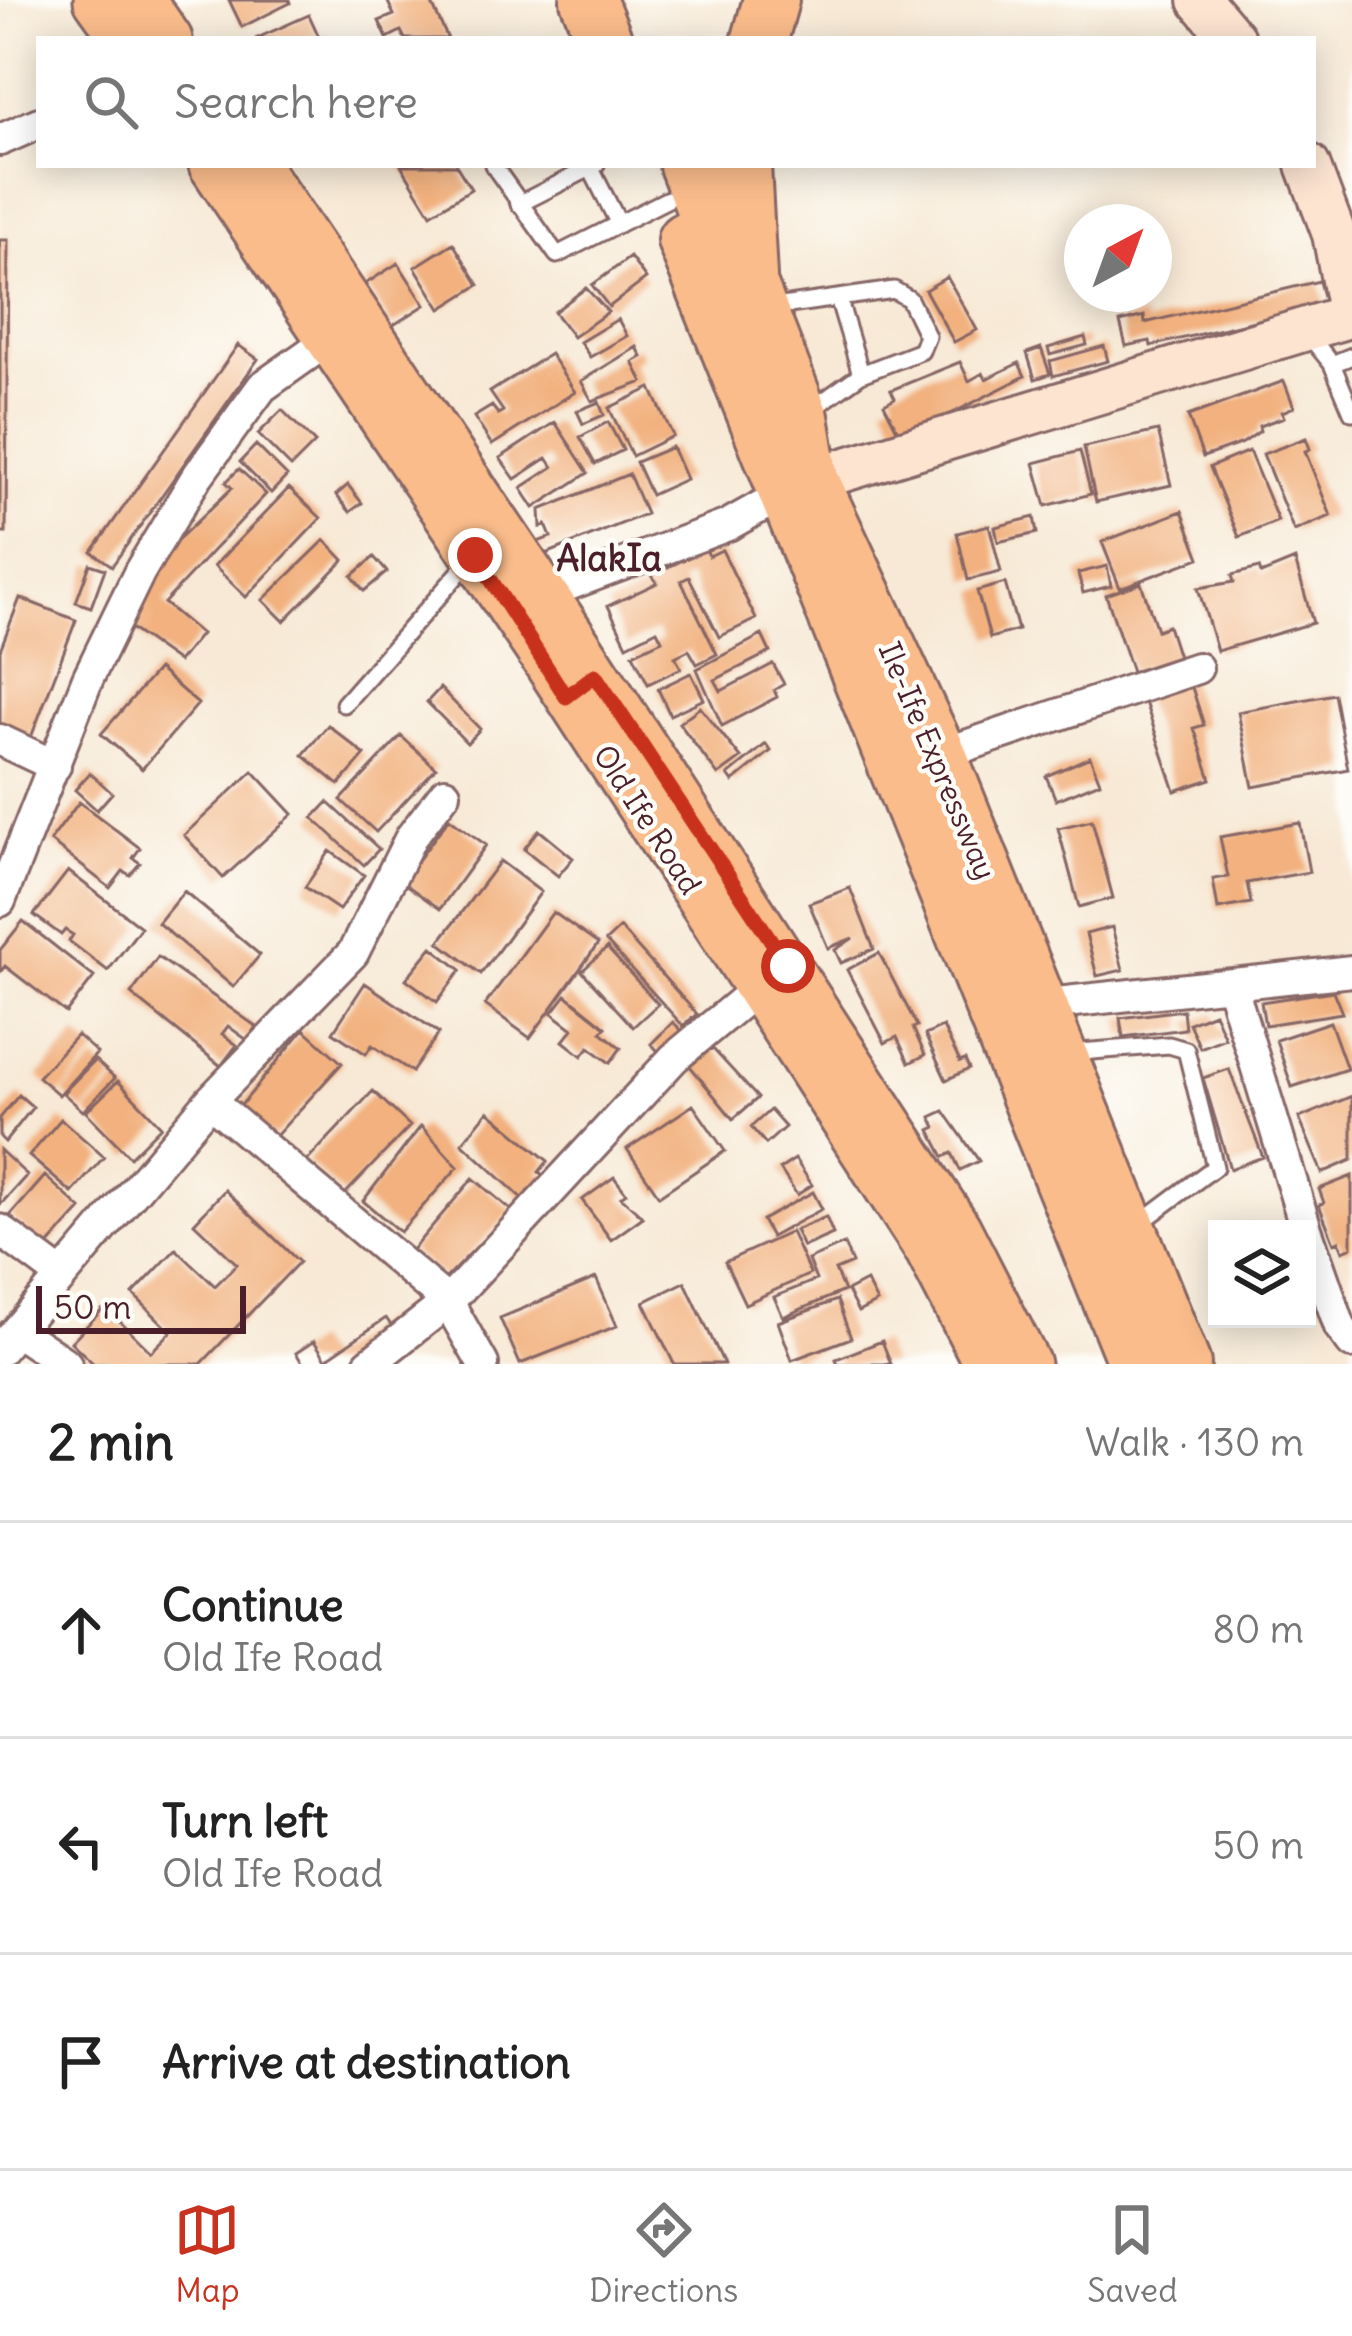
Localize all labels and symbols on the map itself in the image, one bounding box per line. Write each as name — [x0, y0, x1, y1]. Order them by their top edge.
north arrow — [1064, 204, 1172, 312]
route end — [448, 528, 502, 582]
district label: AlakIa — [556, 536, 662, 581]
street label: Ile-Ife Expressway — [871, 636, 1005, 885]
street label: Old Ife Road — [586, 738, 710, 901]
route start — [761, 939, 815, 993]
scale bar — [36, 1280, 246, 1333]

